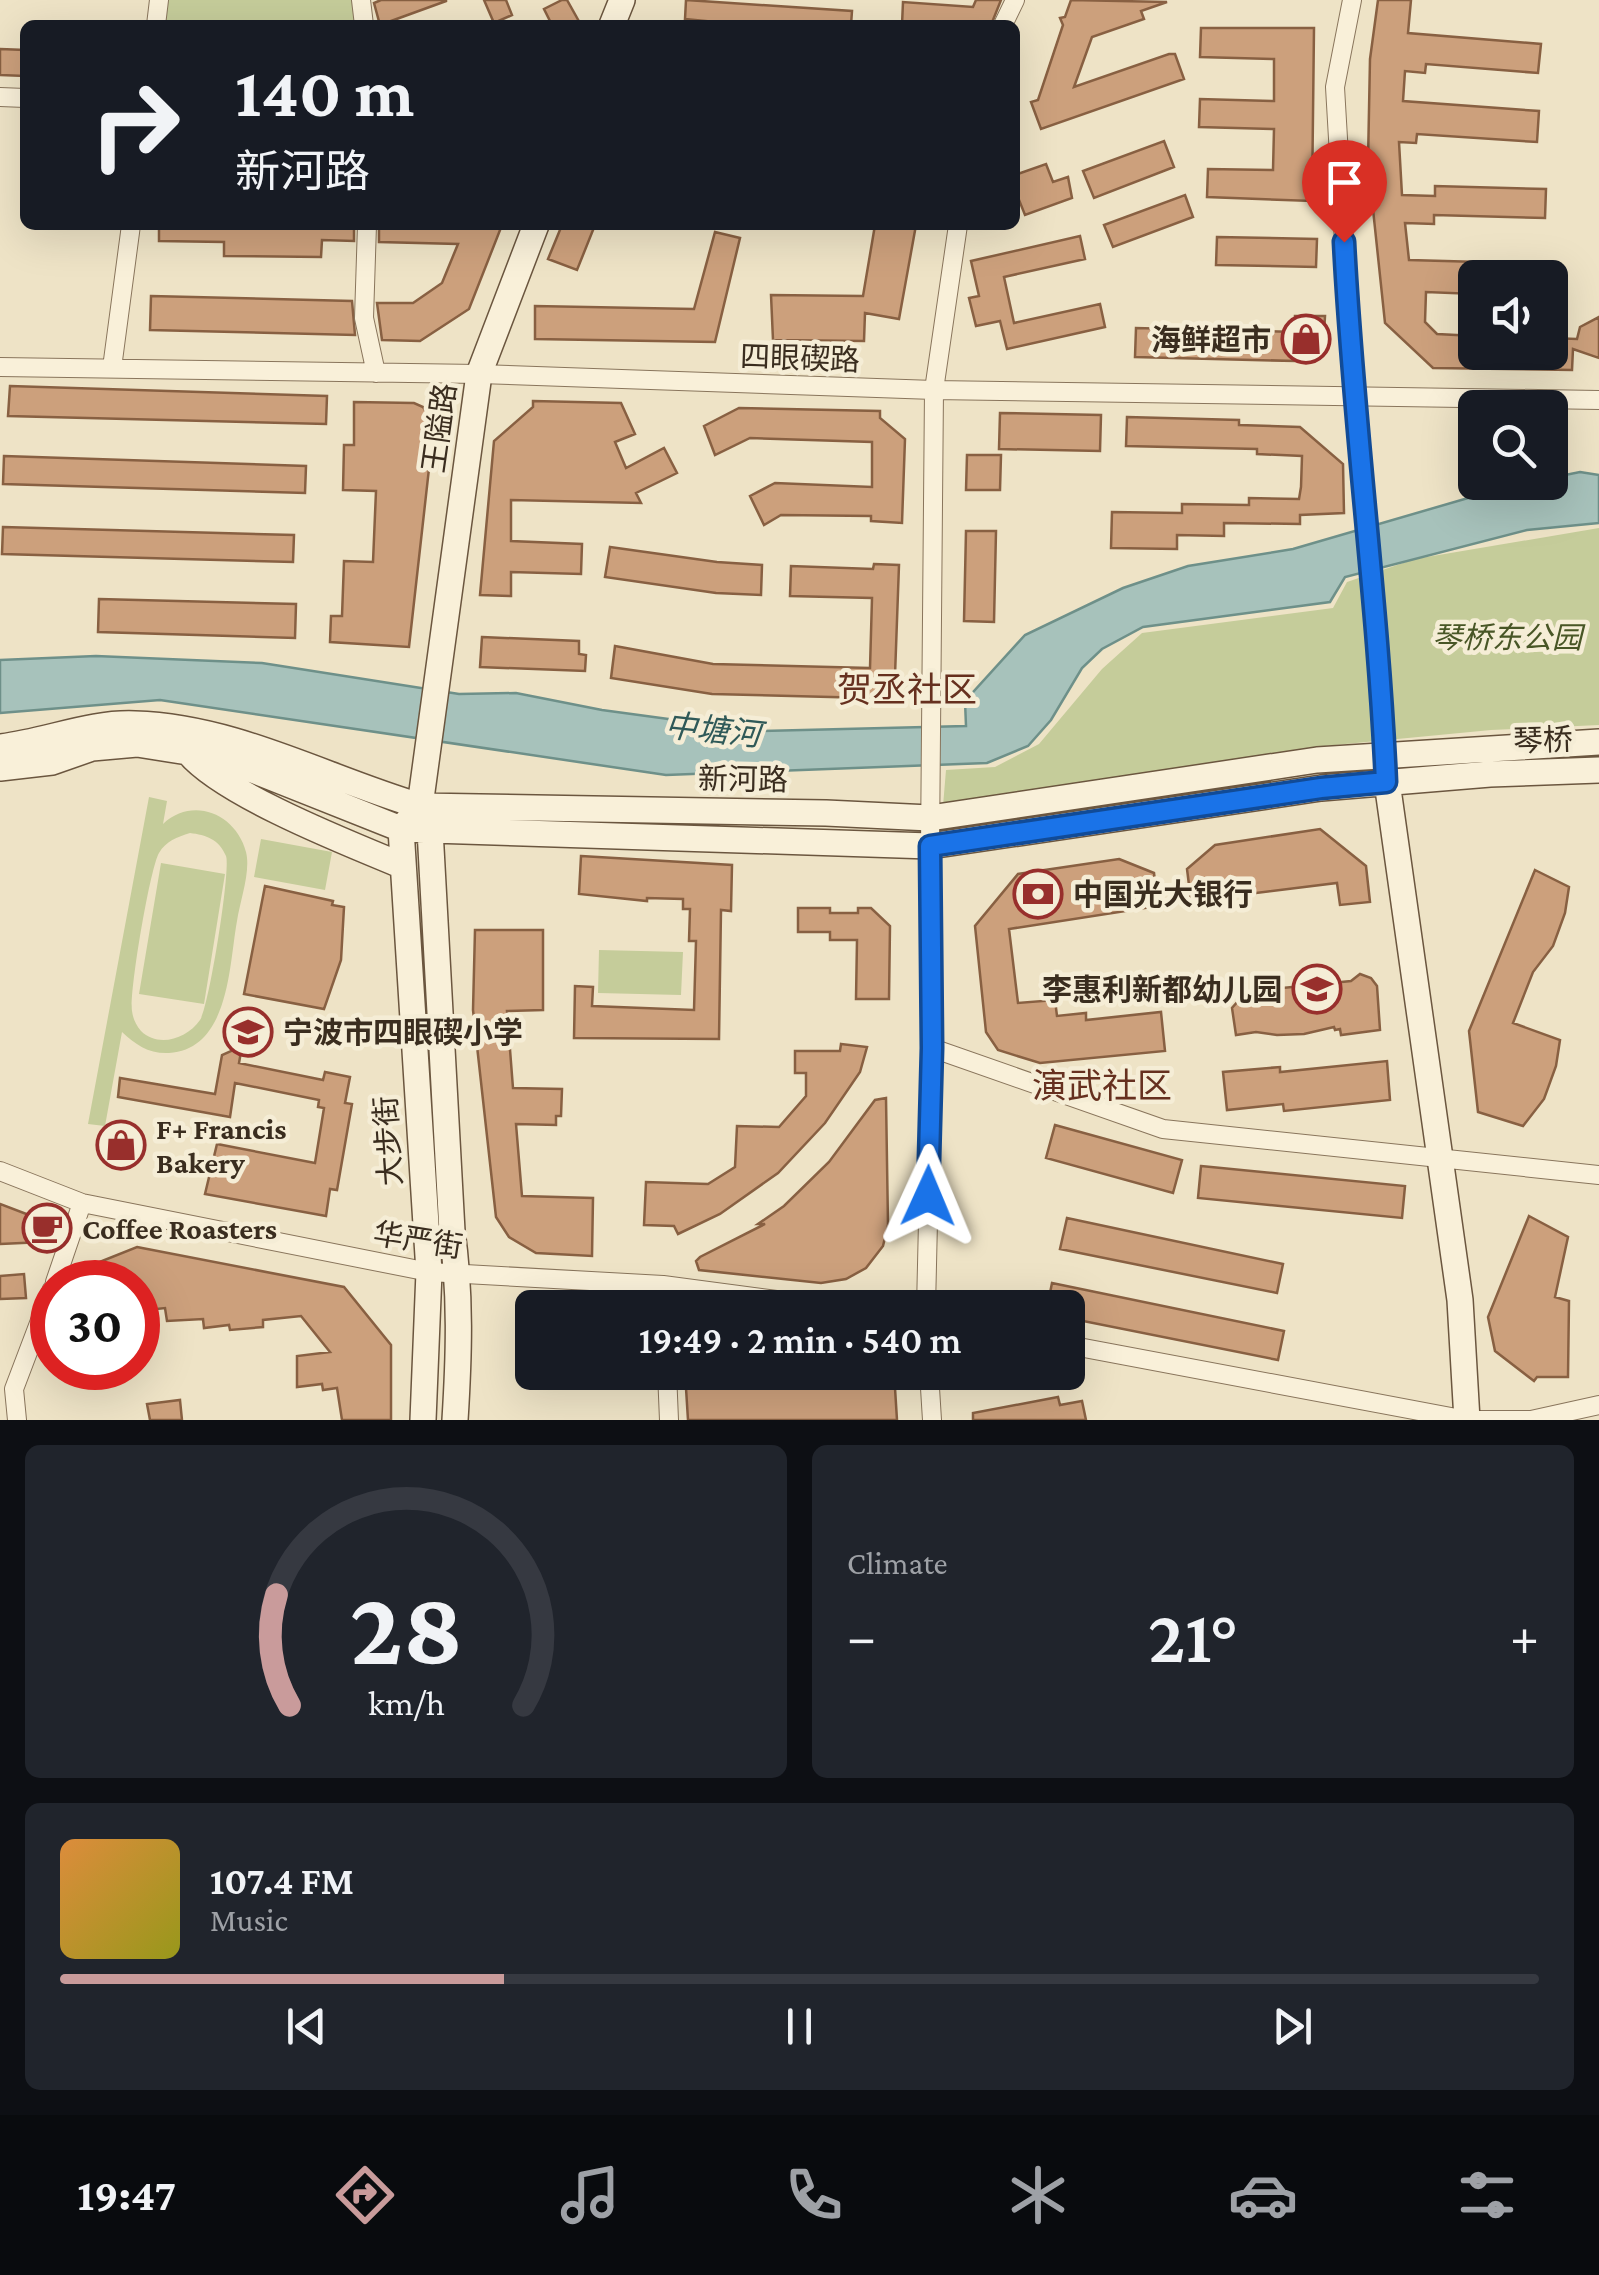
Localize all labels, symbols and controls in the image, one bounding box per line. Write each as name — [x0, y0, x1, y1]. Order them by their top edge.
text: 140 m — [235, 53, 414, 131]
icon: right — [70, 60, 200, 190]
pin — [1302, 140, 1387, 243]
text: 新河路 — [235, 147, 370, 197]
icon: arrive — [1317, 155, 1372, 210]
map controls — [1458, 260, 1568, 500]
button: sound — [1458, 260, 1568, 370]
shop icon: 海鲜超市 — [1280, 313, 1332, 365]
place label: 海鲜超市 — [1151, 323, 1271, 356]
street label: 四眼碶路 — [739, 339, 861, 377]
street label: 王隘路 — [416, 381, 462, 475]
button: search — [1458, 390, 1568, 500]
park label: 琴桥东公园 — [1432, 621, 1586, 654]
district label: 贺丞社区 — [837, 671, 977, 710]
water label: 中塘河 — [663, 707, 769, 754]
street label: 琴桥 — [1512, 722, 1574, 758]
street label: 新河路 — [698, 762, 788, 796]
bank icon: 中国光大银行 — [1012, 868, 1064, 920]
place label: 中国光大银行 — [1073, 878, 1253, 911]
school or university icon: 李惠利新都幼儿园 — [1291, 963, 1343, 1015]
place label: 李惠利新都幼儿园 — [1042, 973, 1282, 1006]
school or university icon: 宁波市四眼碶小学 — [222, 1006, 274, 1058]
place label: 宁波市四眼碶小学 — [283, 1016, 523, 1049]
district label: 演武社区 — [1032, 1067, 1172, 1106]
street label: 大步街 — [368, 1095, 408, 1187]
place label: F+ Francis Bakery — [156, 1112, 286, 1179]
shop icon: F+ Francis Bakery — [95, 1119, 147, 1171]
position arrow — [876, 1144, 980, 1248]
cafe icon: Coffee Roasters — [21, 1202, 73, 1254]
place label: Coffee Roasters — [82, 1212, 277, 1245]
street label: 华严街 — [371, 1217, 465, 1263]
speed limit sign: 30 — [30, 1260, 160, 1390]
text: 19:49 · 2 min · 540 m — [639, 1319, 961, 1361]
text: Climate — [847, 1545, 948, 1581]
text: 28 — [349, 1570, 463, 1685]
text: 21° — [1148, 1595, 1238, 1678]
text: − — [847, 1606, 876, 1667]
text: + — [1510, 1606, 1539, 1667]
text: km/h — [367, 1683, 445, 1723]
text: 107.4 FM — [210, 1860, 354, 1902]
text: Music — [210, 1902, 288, 1938]
icon: previous — [279, 1999, 334, 2054]
icon: pause — [772, 1999, 827, 2054]
icon: next — [1265, 1999, 1320, 2054]
icon: directions — [330, 2160, 400, 2230]
icon: music — [555, 2160, 625, 2230]
icon: phone — [779, 2160, 849, 2230]
icon: climate — [1003, 2160, 1073, 2230]
icon: car — [1228, 2160, 1298, 2230]
icon: filters — [1452, 2160, 1522, 2230]
text: 19:47 — [77, 2170, 176, 2220]

